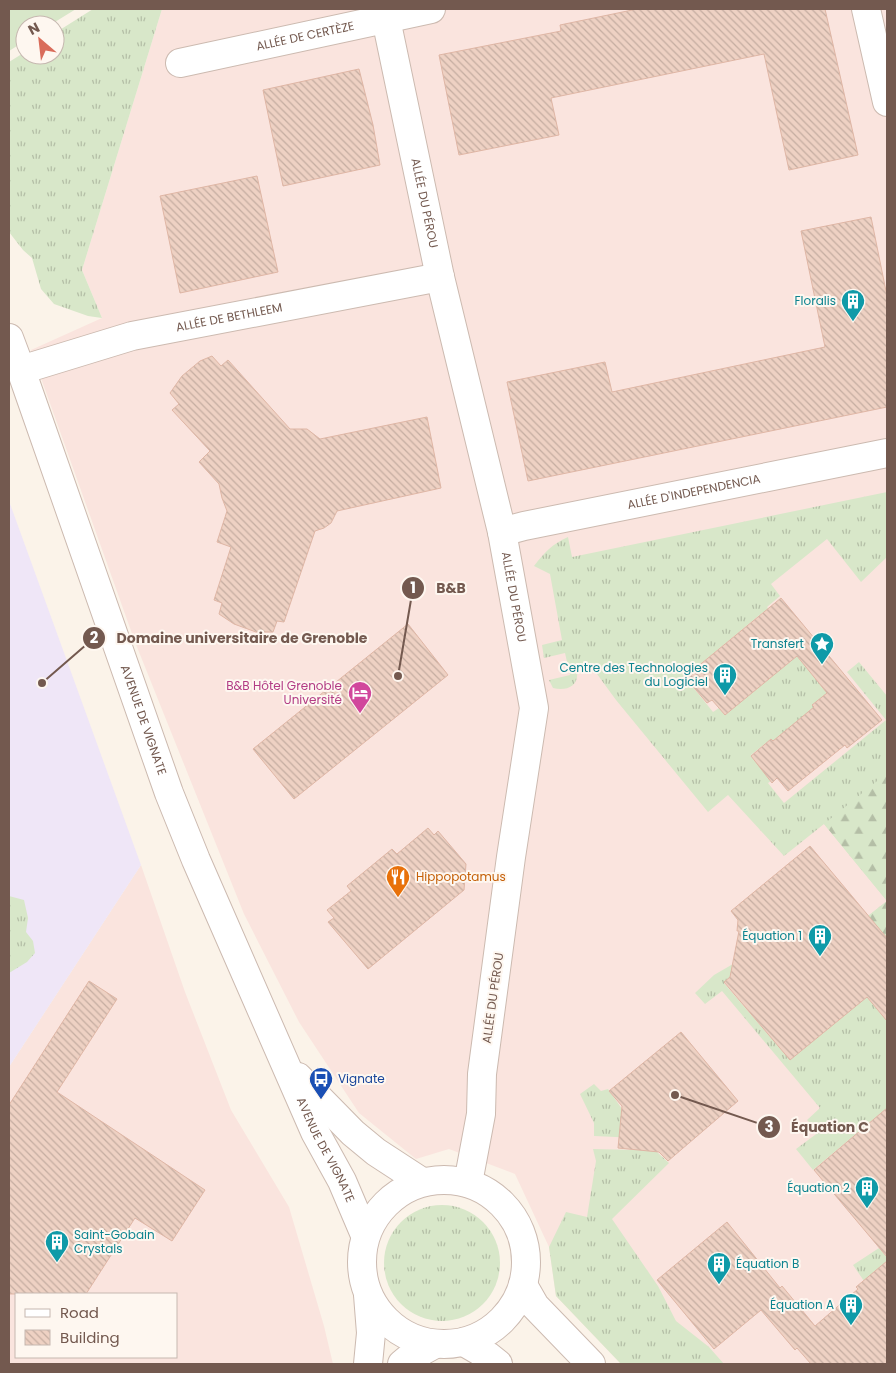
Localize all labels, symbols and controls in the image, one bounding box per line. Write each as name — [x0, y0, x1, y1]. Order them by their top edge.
north arrow — [15, 15, 65, 65]
text: N — [25, 17, 43, 40]
street label: ALLÉE DE CERTÈZE — [254, 17, 356, 54]
street label: ALLÉE DU PÉROU — [407, 156, 443, 250]
building icon: Floralis — [840, 288, 866, 322]
place label: Floralis — [795, 292, 836, 309]
street label: ALLÉE DE BETHLEEM — [174, 298, 284, 335]
street label: ALLÉE D'INDEPENDENCIA — [626, 470, 762, 513]
street label: ALLÉE DU PÉROU — [498, 550, 531, 643]
callout: B&B — [401, 573, 476, 602]
text: 1 — [410, 577, 416, 598]
text: B&B — [436, 578, 466, 598]
callout: Domaine universitaire de Grenoble — [82, 624, 378, 653]
text: 2 — [90, 627, 99, 648]
text: Domaine universitaire de Grenoble — [117, 628, 368, 648]
place icon: Transfert — [809, 631, 835, 665]
place label: Transfert — [751, 635, 804, 652]
place label: Centre des Technologies du Logiciel — [559, 659, 708, 690]
street label: AVENUE DE VIGNATE — [117, 662, 171, 777]
building icon: Centre des Technologies du Logiciel — [712, 662, 738, 696]
place label: B&B Hôtel Grenoble Université — [226, 677, 342, 708]
hotel icon: B&B Hôtel Grenoble Université — [347, 680, 373, 714]
restaurant icon: Hippopotamus — [385, 864, 411, 898]
place label: Hippopotamus — [416, 868, 506, 885]
building icon: Équation 1 — [807, 923, 833, 957]
place label: Équation 1 — [742, 927, 802, 944]
street label: ALLÉE DU PÉROU — [478, 951, 507, 1045]
bus stop icon: Vignate — [308, 1066, 334, 1100]
place label: Vignate — [338, 1070, 385, 1087]
street label: AVENUE DE VIGNATE — [293, 1094, 359, 1205]
callout: Équation C — [756, 1113, 879, 1142]
text: 3 — [764, 1116, 774, 1137]
text: Équation C — [791, 1117, 869, 1137]
building icon: Équation 2 — [854, 1175, 880, 1209]
place label: Équation 2 — [787, 1179, 850, 1196]
place label: Saint-Gobain Crystals — [74, 1226, 155, 1257]
building icon: Saint-Gobain Crystals — [44, 1229, 70, 1263]
building icon: Équation B — [706, 1251, 732, 1285]
place label: Équation B — [736, 1255, 799, 1272]
building icon: Équation A — [838, 1292, 864, 1326]
legend — [15, 1293, 178, 1358]
place label: Équation A — [770, 1296, 834, 1313]
text: Road — [60, 1302, 99, 1323]
text: Building — [60, 1327, 120, 1348]

